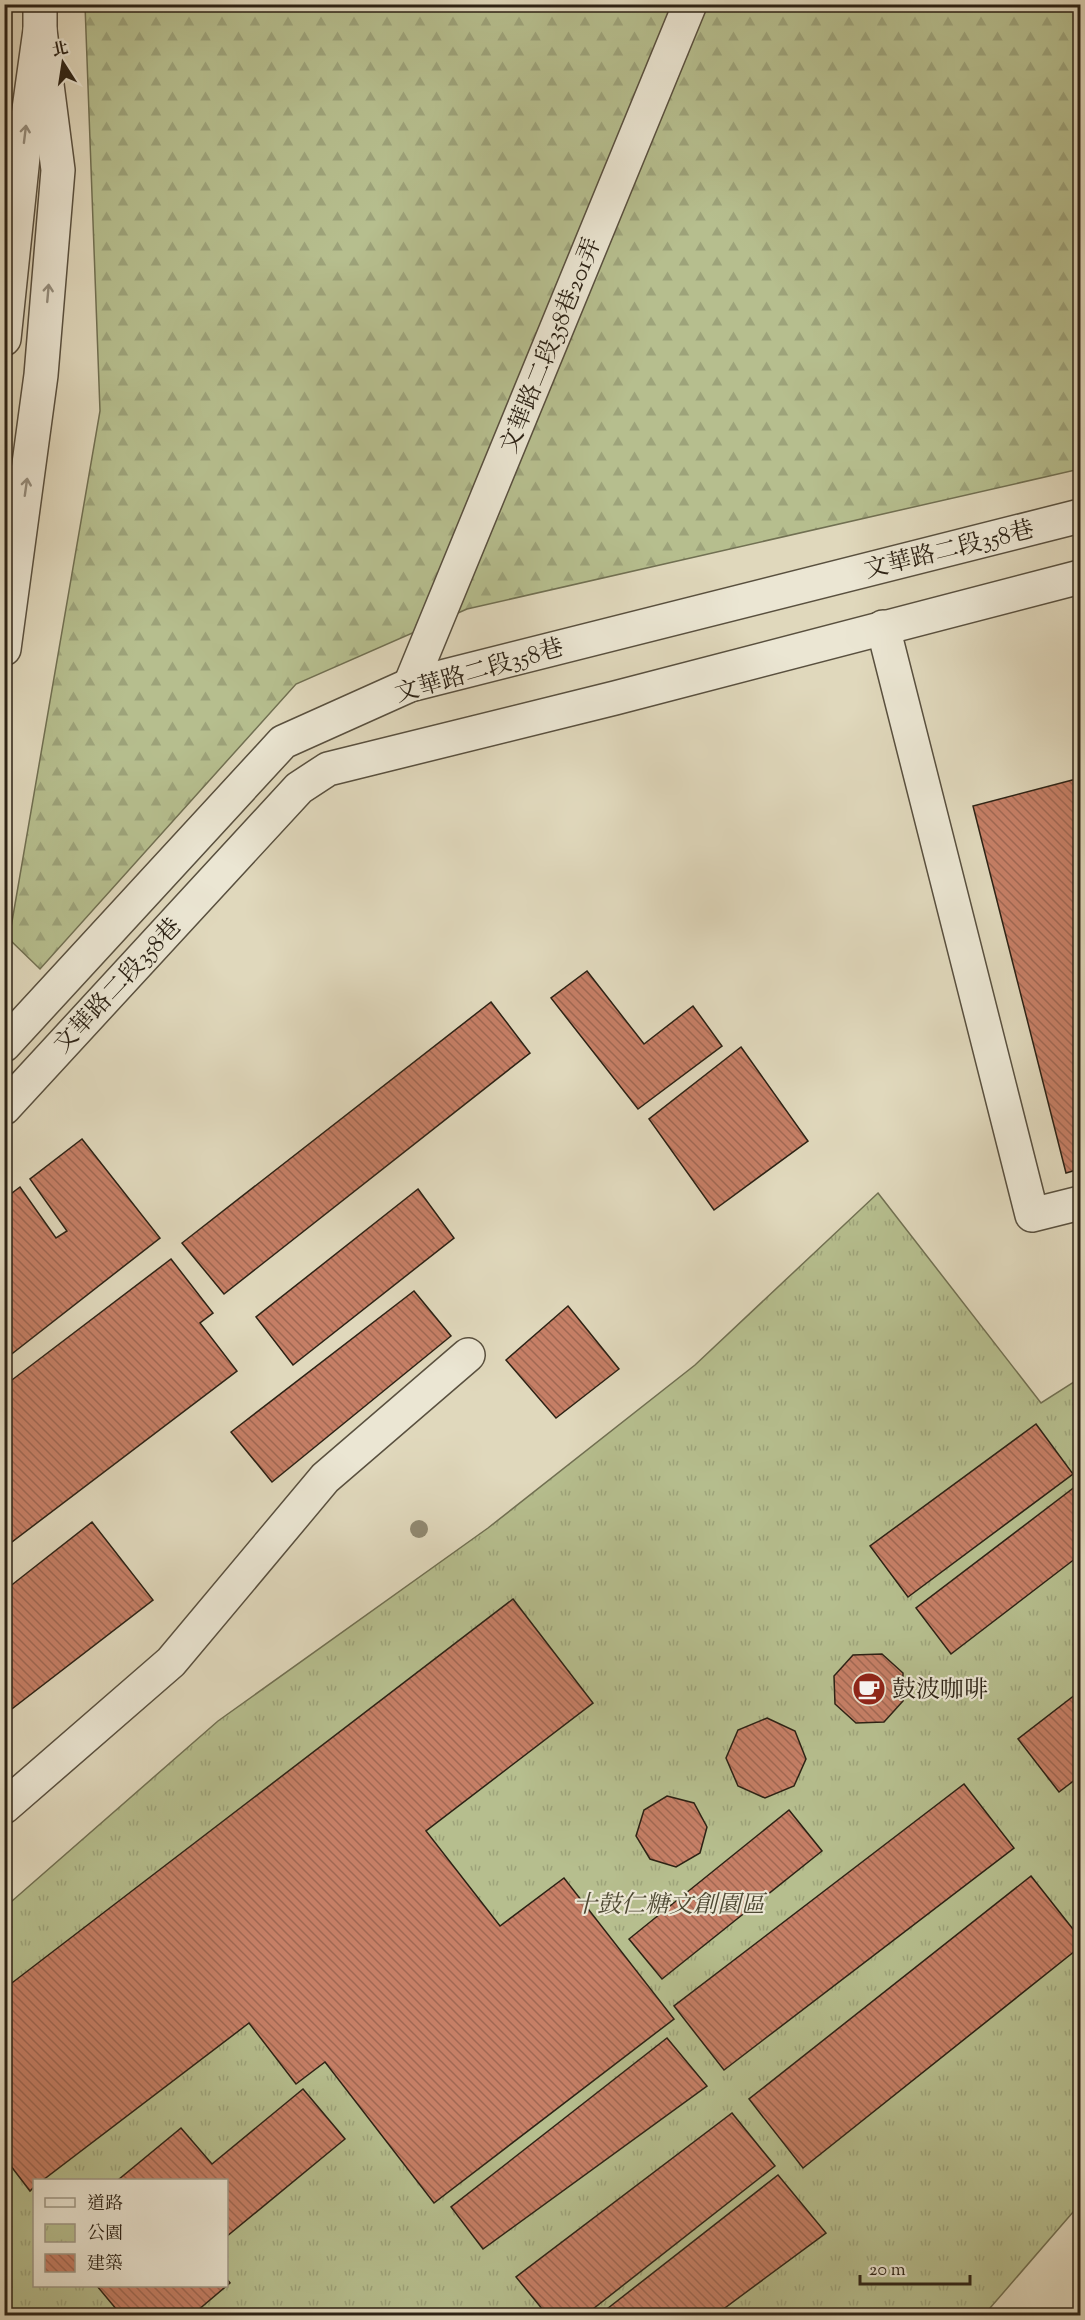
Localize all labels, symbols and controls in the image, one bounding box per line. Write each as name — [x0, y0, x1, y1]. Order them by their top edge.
north arrow — [33, 33, 93, 93]
text: 北 — [50, 38, 71, 64]
one-way arrow — [20, 125, 31, 145]
street label: 文華路二段358巷201弄 — [493, 233, 611, 459]
one-way arrow — [42, 284, 53, 304]
one-way arrow — [21, 478, 32, 497]
street label: 文華路二段358巷 — [861, 513, 1038, 588]
street label: 文華路二段358巷 — [391, 632, 568, 712]
street label: 文華路二段358巷 — [47, 911, 190, 1062]
cafe icon: 鼓波咖啡 — [851, 1671, 887, 1707]
place label: 鼓波咖啡 — [892, 1674, 988, 1708]
park label: 十鼓仁糖文創園區 — [573, 1889, 768, 1923]
legend — [33, 2179, 228, 2287]
text: 道路 — [87, 2192, 123, 2218]
text: 公園 — [87, 2222, 123, 2248]
scale bar — [860, 2248, 970, 2286]
text: 建築 — [87, 2252, 123, 2278]
text: 20 m — [869, 2258, 906, 2284]

